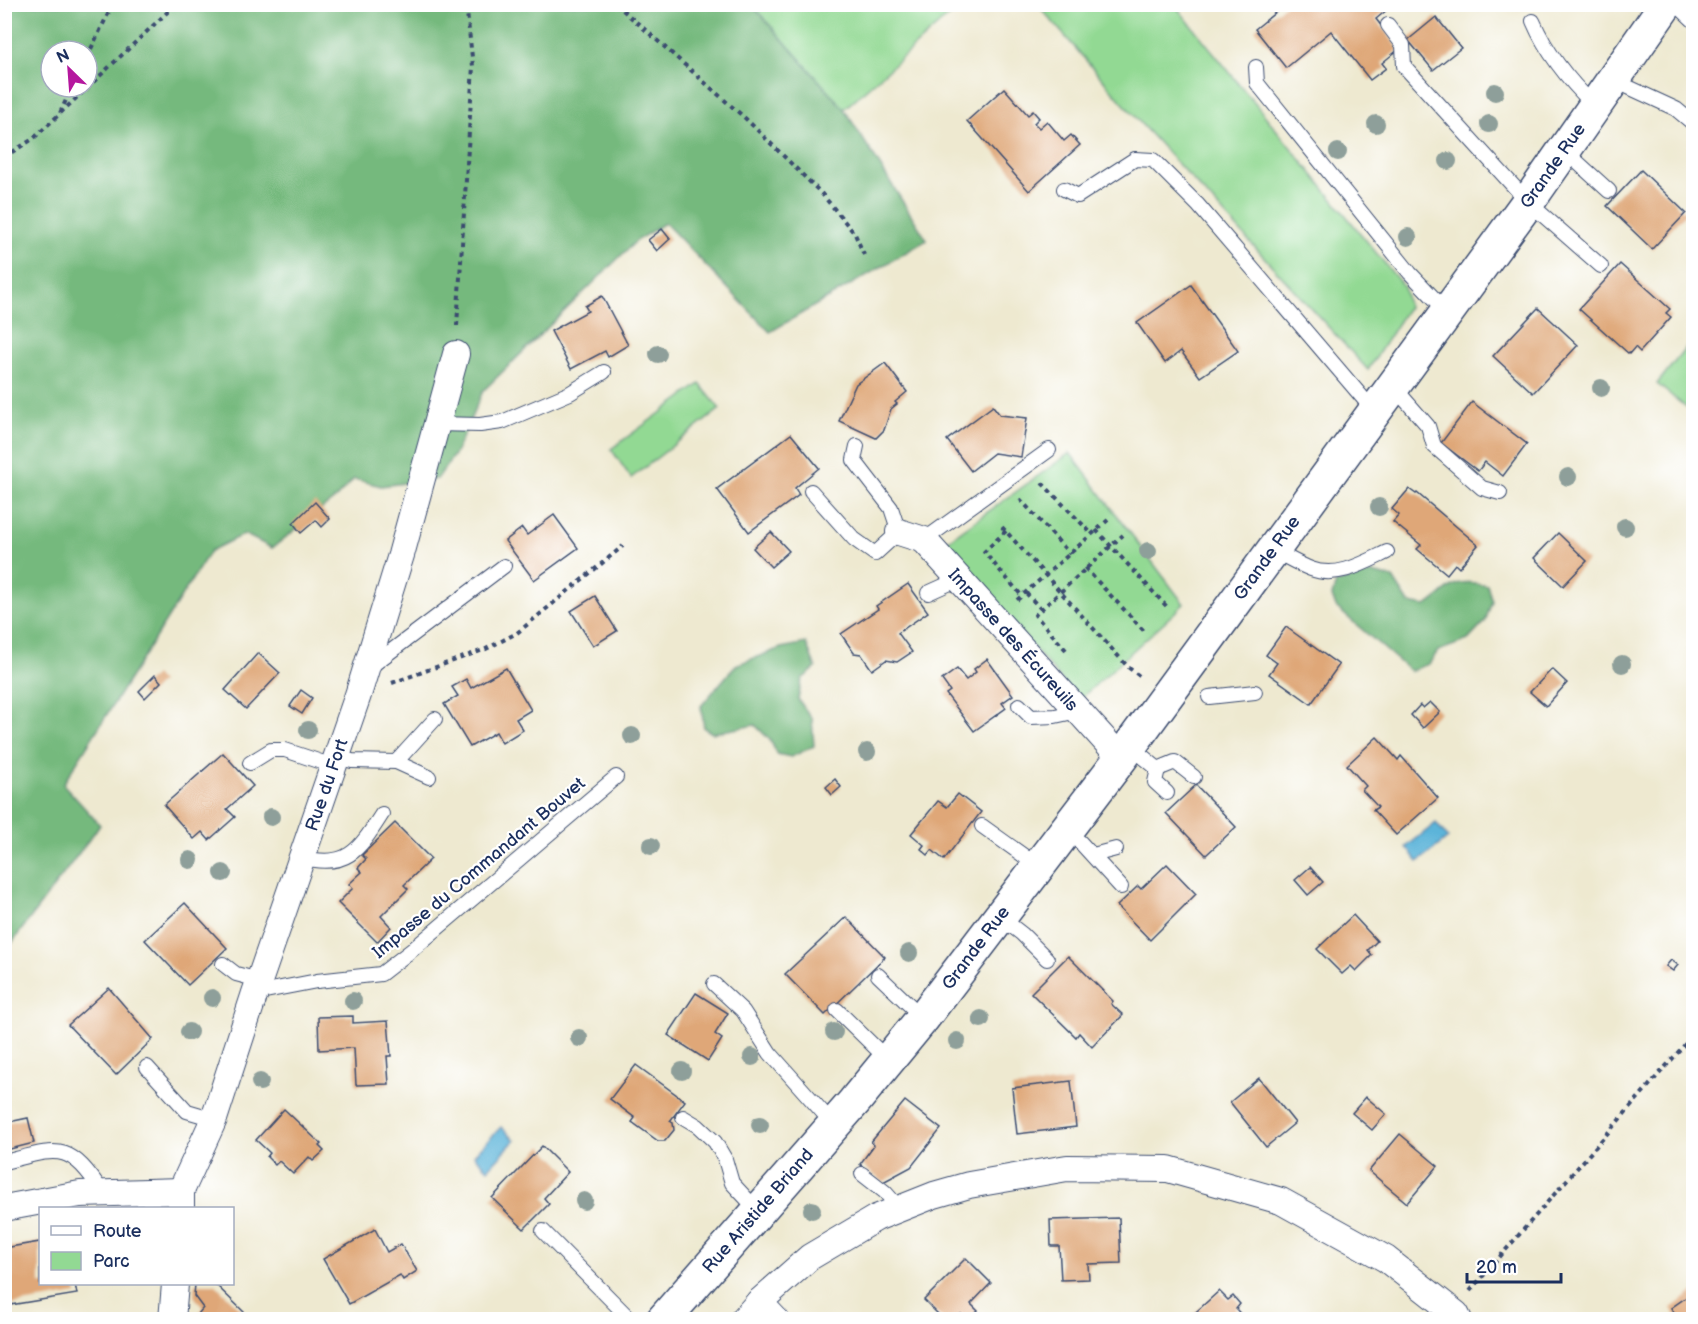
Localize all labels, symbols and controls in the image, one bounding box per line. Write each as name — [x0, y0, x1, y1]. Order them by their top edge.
north arrow — [39, 39, 99, 99]
text: N — [54, 46, 73, 68]
street label: Grande Rue — [1516, 119, 1590, 213]
street label: Grande Rue — [1229, 511, 1305, 604]
street label: Impasse des Écureuils — [944, 563, 1084, 716]
street label: Rue du Fort — [301, 736, 353, 834]
street label: Impasse du Commandant Bouvet — [368, 773, 590, 963]
street label: Grande Rue — [938, 902, 1014, 994]
street label: Rue Aristide Briand — [698, 1144, 818, 1278]
legend — [39, 1207, 234, 1285]
text: Route — [93, 1221, 142, 1242]
scale bar — [1467, 1246, 1562, 1284]
text: Parc — [93, 1251, 130, 1272]
text: 20 m — [1476, 1257, 1517, 1278]

